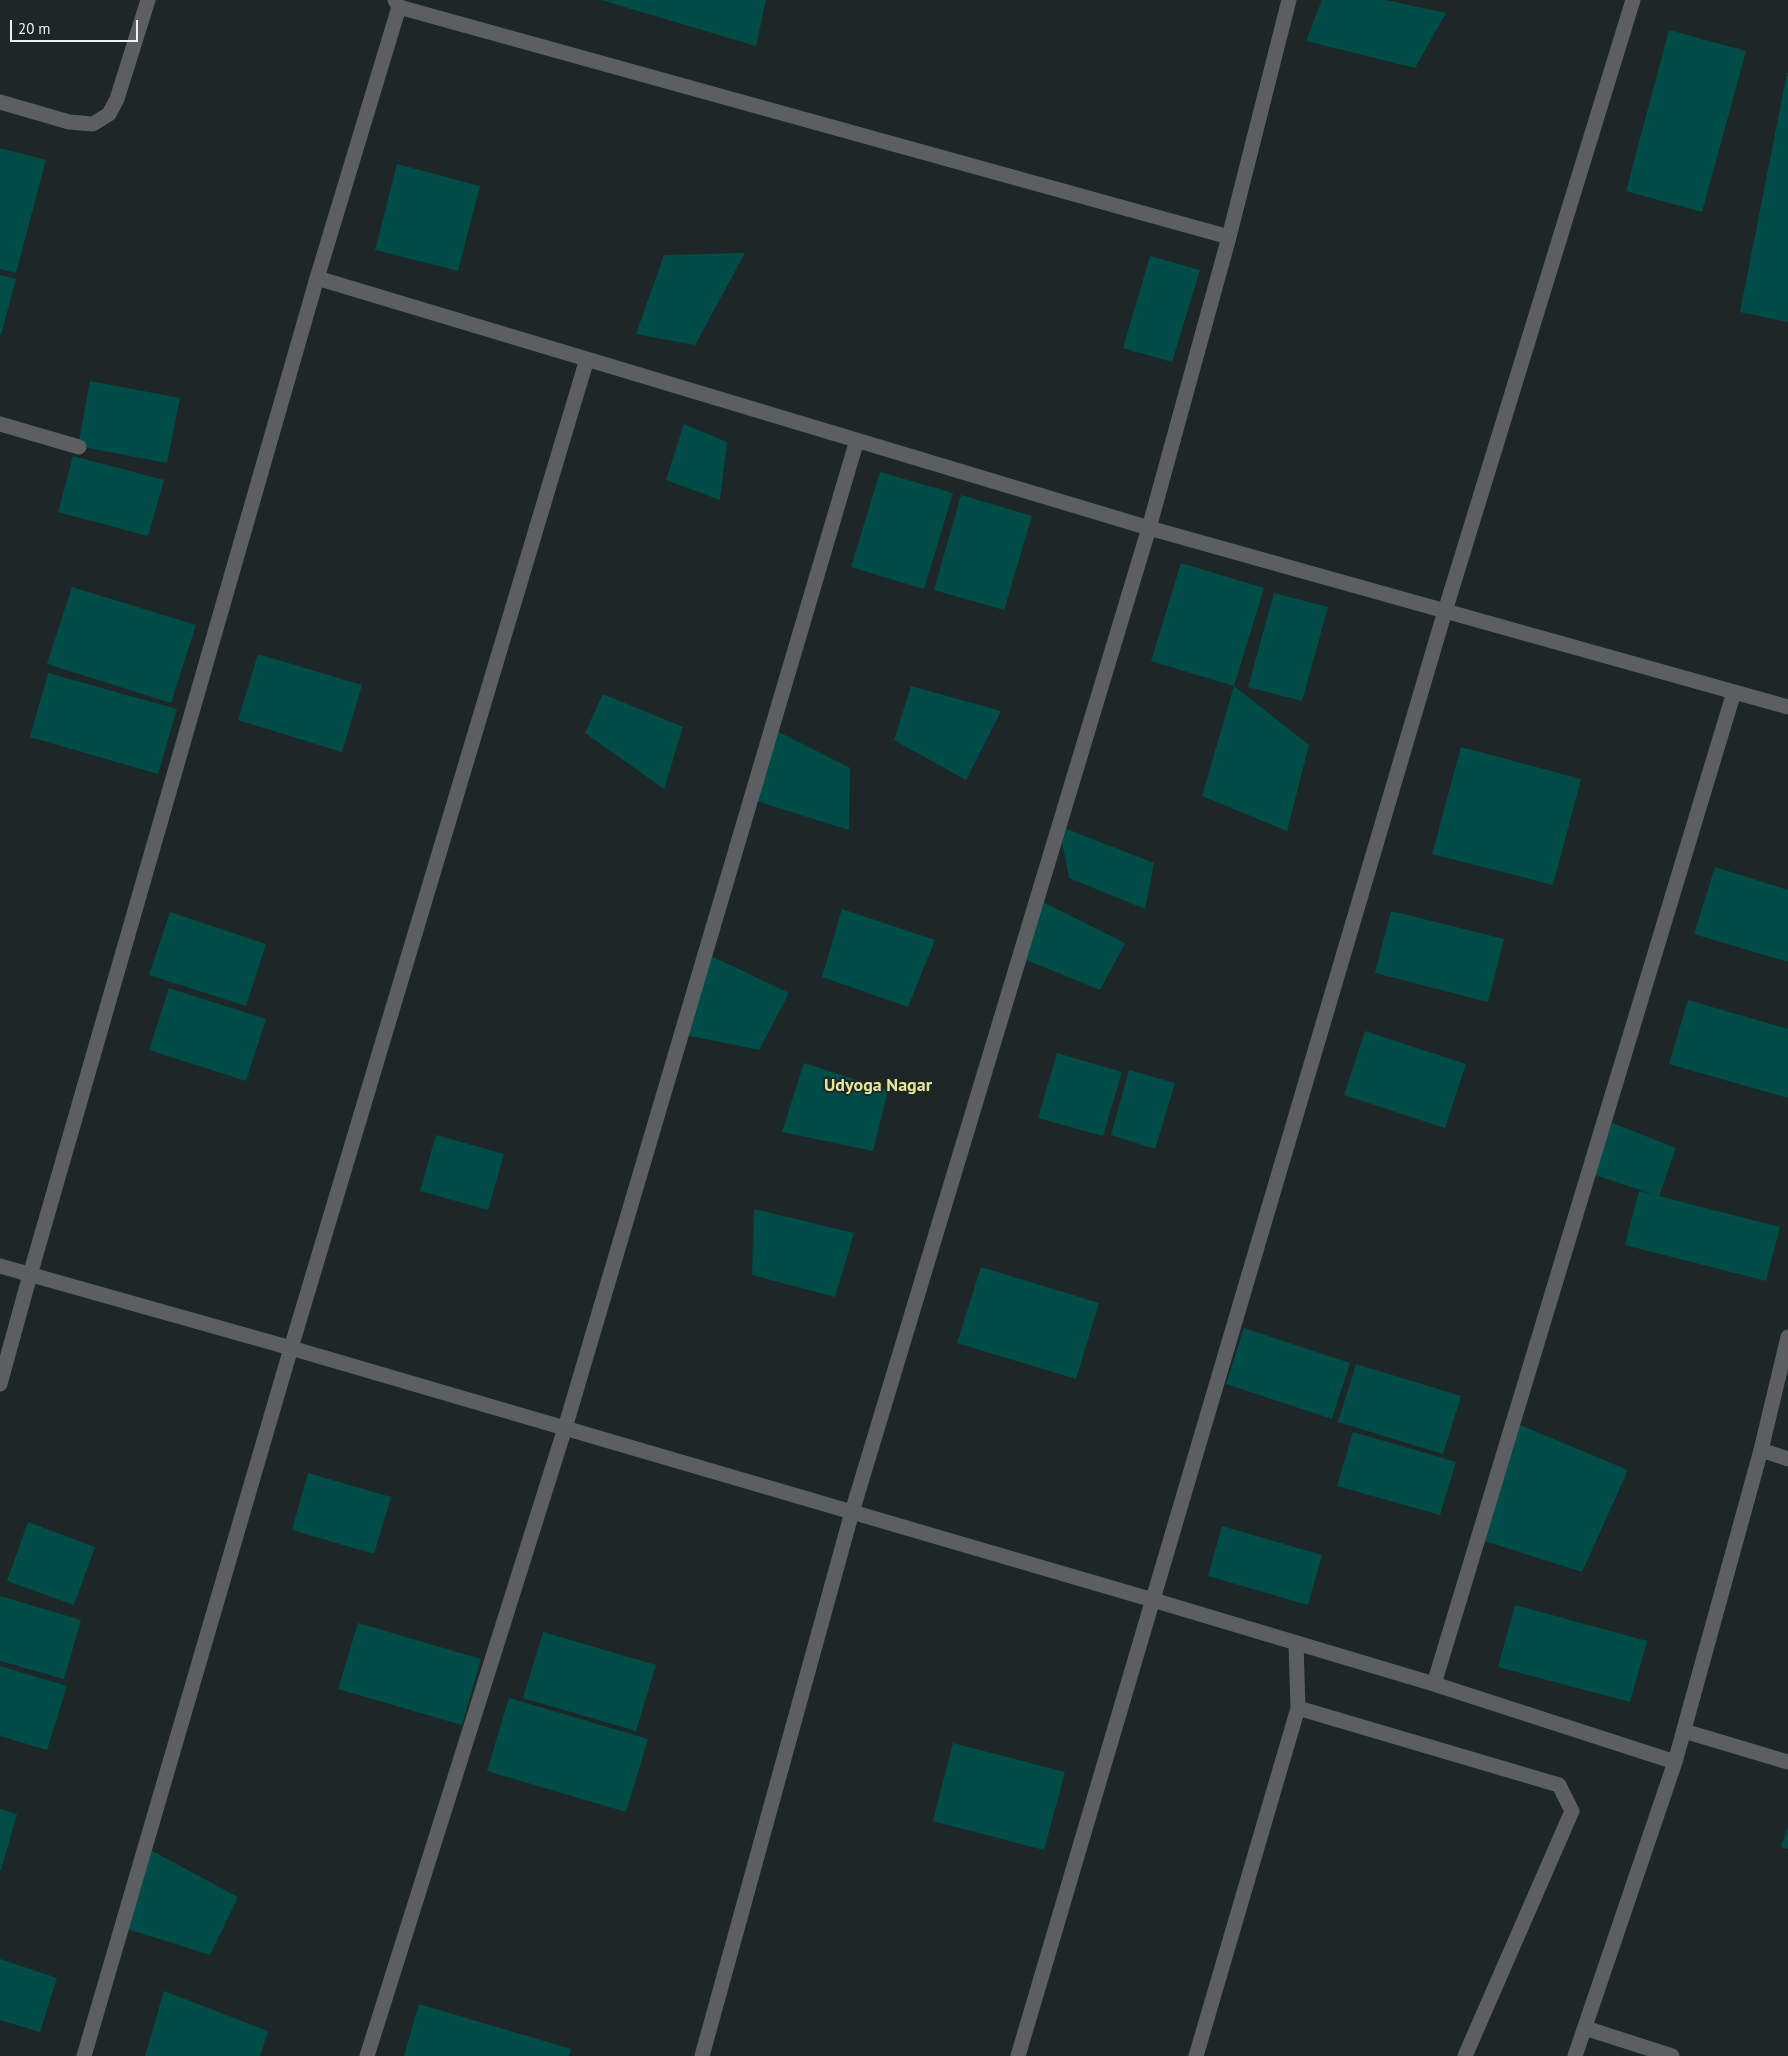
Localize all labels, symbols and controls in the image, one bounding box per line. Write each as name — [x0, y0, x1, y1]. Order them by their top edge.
scale bar — [12, 10, 140, 42]
text: 20 m — [18, 19, 51, 38]
district label: Udyoga Nagar — [824, 1075, 932, 1097]

